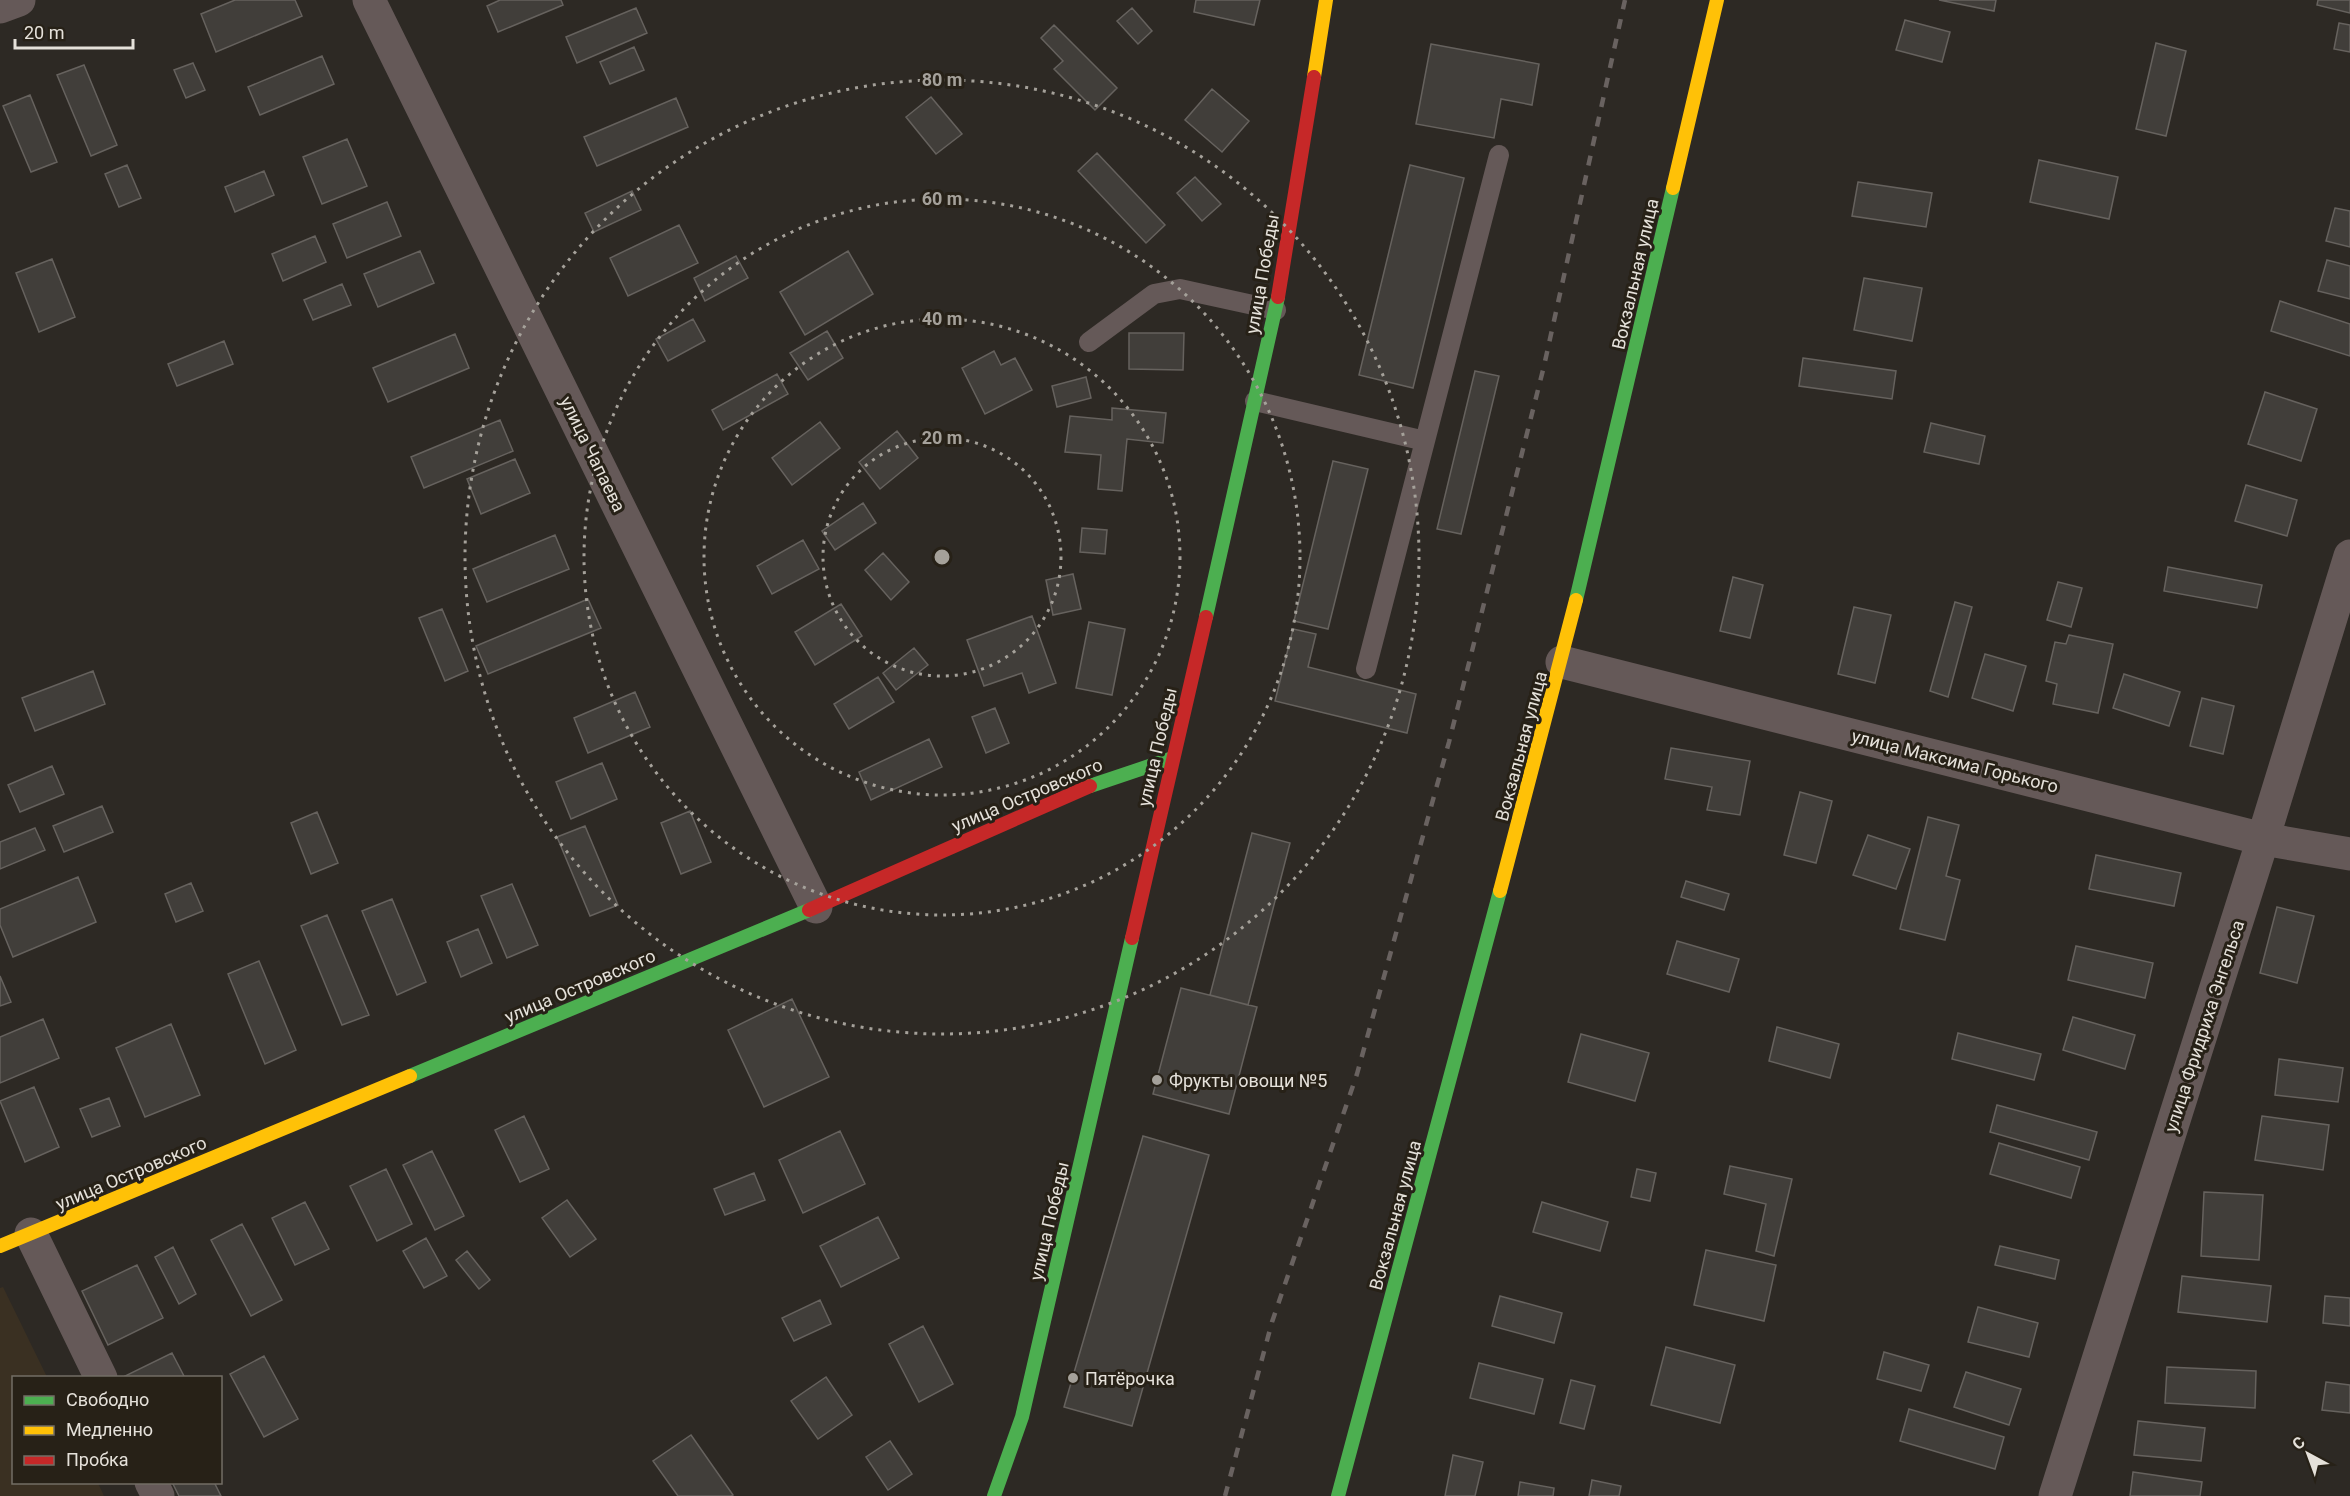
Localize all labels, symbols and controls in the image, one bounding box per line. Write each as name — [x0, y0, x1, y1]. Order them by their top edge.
scale bar — [15, 12, 134, 50]
text: 20 m — [24, 22, 64, 43]
text: 80 m — [922, 69, 962, 90]
text: 60 m — [922, 188, 962, 209]
street label: Вокзальная улица — [1607, 196, 1663, 352]
street label: улица Победы — [1241, 212, 1283, 336]
text: 40 m — [922, 308, 962, 329]
street label: улица Чапаева — [556, 393, 630, 515]
text: 20 m — [922, 427, 962, 448]
centre of rings — [932, 547, 952, 567]
street label: Вокзальная улица — [1491, 669, 1551, 823]
street label: улица Победы — [1133, 686, 1181, 808]
street label: улица Максима Горького — [1849, 725, 2061, 797]
street label: улица Островского — [948, 754, 1106, 836]
street label: улица Фридриха Энгельса — [2160, 917, 2248, 1135]
street label: улица Островского — [501, 945, 659, 1027]
place label: Фрукты овощи №5 — [1169, 1070, 1327, 1091]
marker: Фрукты овощи №5 — [1150, 1073, 1164, 1087]
street label: улица Островского — [52, 1132, 210, 1214]
street label: Вокзальная улица — [1365, 1138, 1425, 1292]
street label: улица Победы — [1025, 1160, 1073, 1282]
place label: Пятёрочка — [1085, 1368, 1175, 1389]
marker: Пятёрочка — [1066, 1371, 1080, 1385]
legend — [12, 1376, 222, 1484]
text: Свободно — [66, 1389, 149, 1410]
text: Медленно — [66, 1419, 153, 1440]
north arrow — [2278, 1424, 2338, 1484]
text: С — [2288, 1432, 2309, 1454]
text: Пробка — [66, 1449, 129, 1470]

